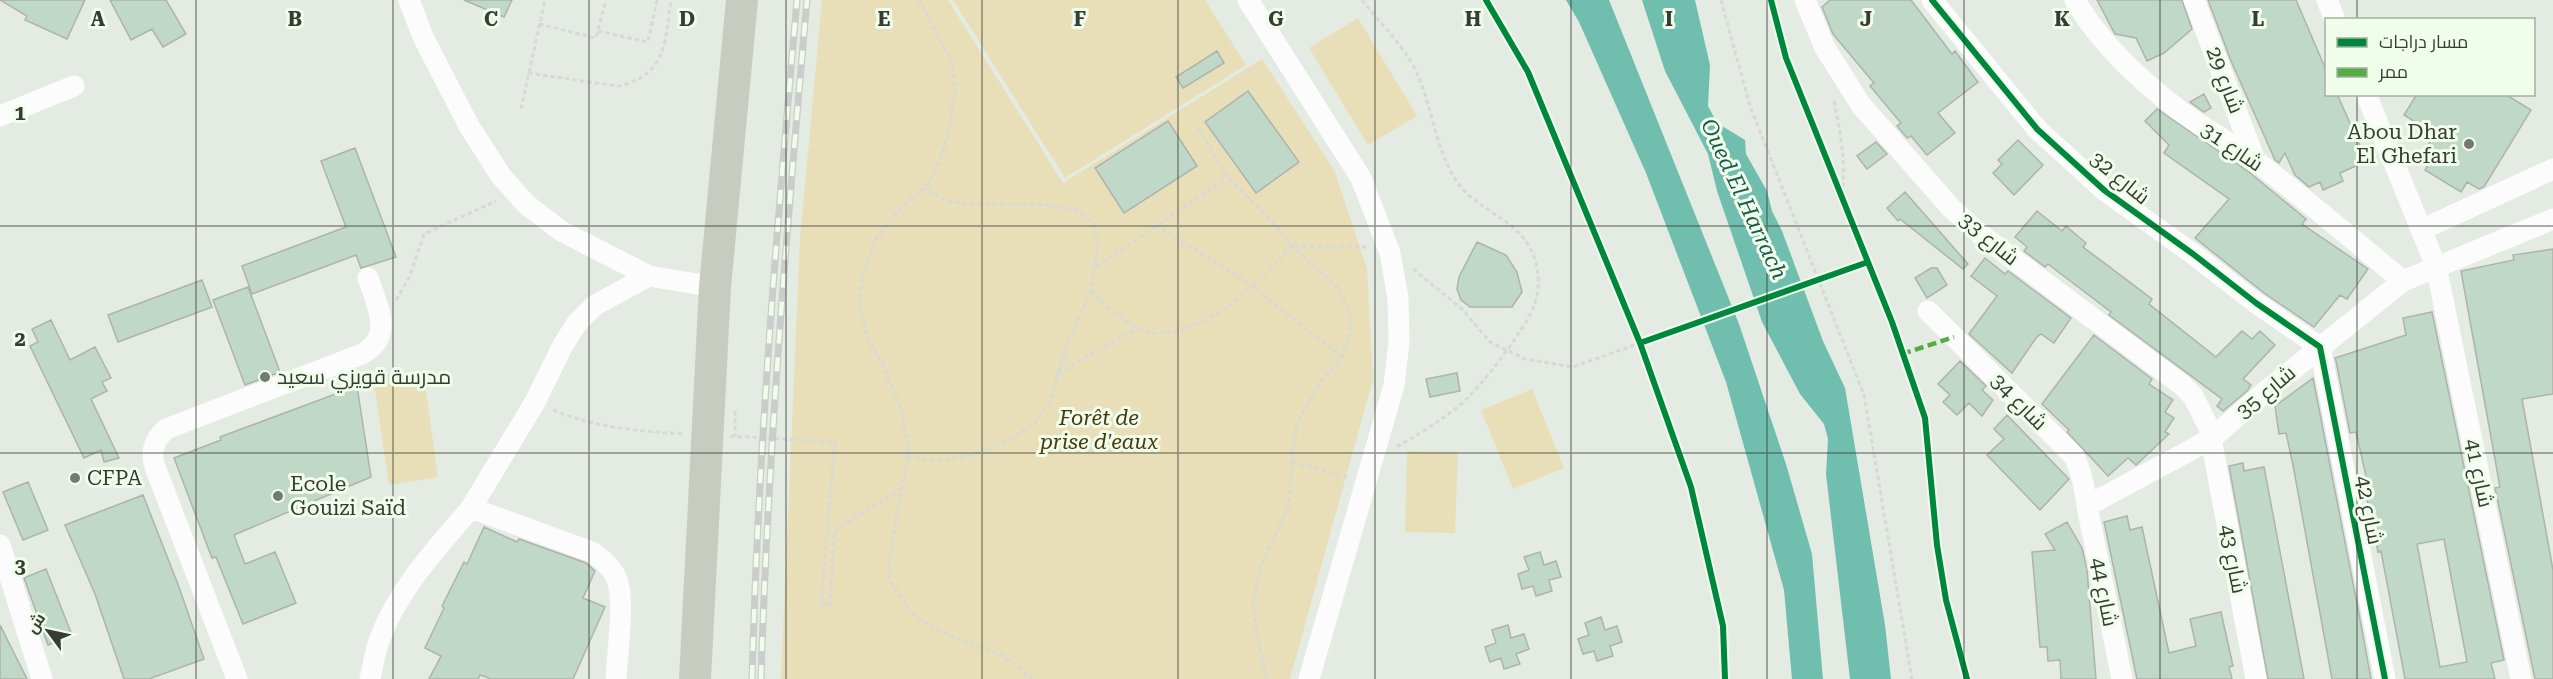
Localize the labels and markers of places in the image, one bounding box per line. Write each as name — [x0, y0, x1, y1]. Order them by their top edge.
place label: Abou Dhar El Ghefari — [2347, 120, 2457, 168]
marker: Abou Dhar El Ghefari — [2462, 137, 2476, 151]
place label: مدرسة قويزي سعيد — [277, 365, 451, 393]
marker: مدرسة قويزي سعيد — [258, 370, 272, 384]
place label: CFPA — [87, 466, 142, 490]
marker: CFPA — [68, 471, 82, 485]
place label: Ecole Gouizi Saïd — [290, 472, 407, 520]
marker: Ecole Gouizi Saïd — [271, 489, 285, 503]

